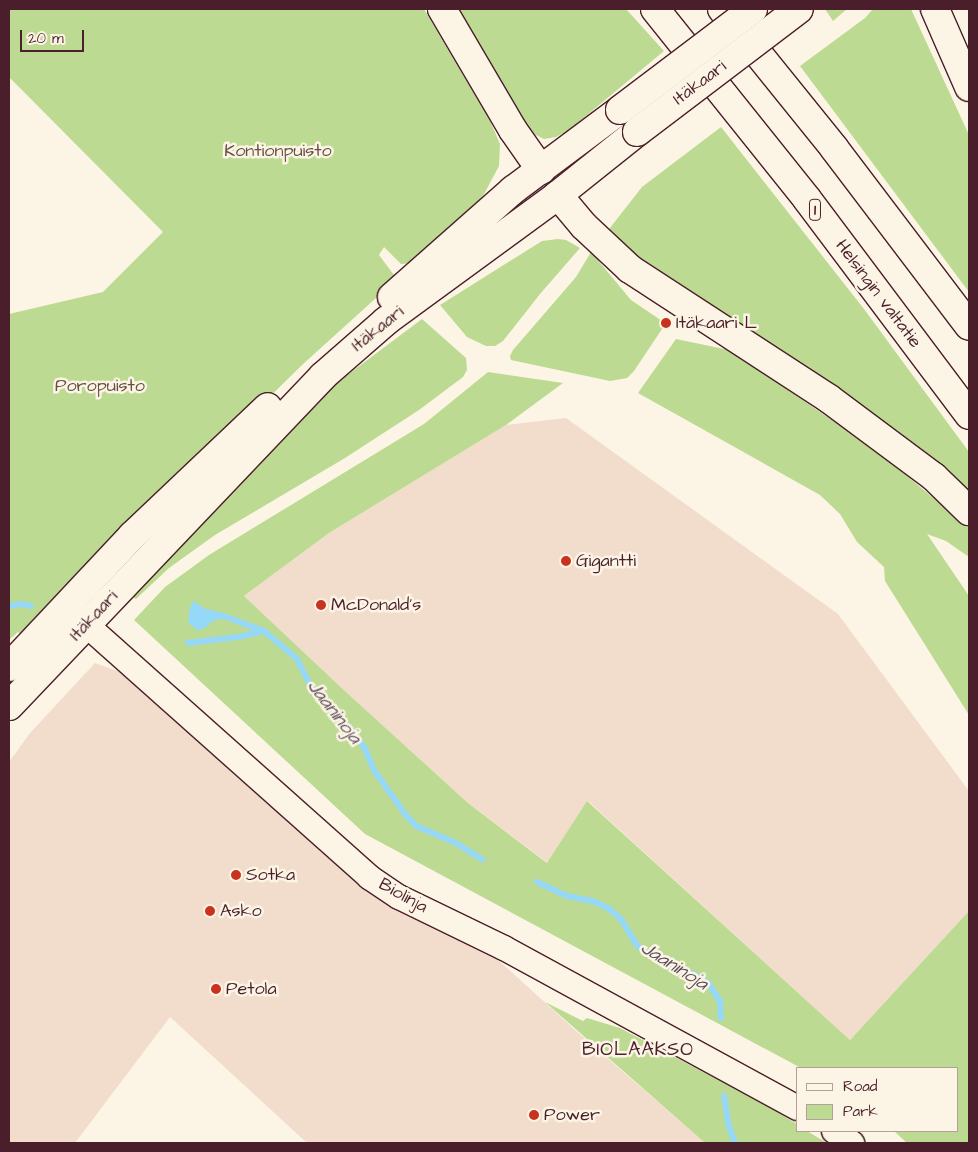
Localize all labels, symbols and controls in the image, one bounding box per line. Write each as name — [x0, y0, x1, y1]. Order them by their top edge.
scale bar — [22, 20, 86, 52]
text: 20 m — [28, 28, 64, 49]
street label: Itäkaari — [669, 56, 731, 110]
park label: Kontionpuisto — [224, 140, 332, 162]
road number: 1 — [809, 196, 821, 224]
street label: Helsingin valtatie — [830, 236, 926, 352]
street label: Itäkaari — [347, 301, 409, 357]
place label: Itäkaari L — [676, 312, 757, 334]
marker: Itäkaari L — [660, 317, 672, 329]
park label: Poropuisto — [55, 375, 145, 397]
place label: Gigantti — [576, 550, 636, 572]
marker: Gigantti — [560, 555, 572, 567]
street label: Itäkaari — [65, 586, 123, 646]
place label: McDonald's — [331, 594, 421, 616]
marker: McDonald's — [315, 599, 327, 611]
water label: Jaaninoja — [302, 675, 366, 749]
place label: Sotka — [246, 864, 295, 886]
marker: Sotka — [230, 869, 242, 881]
street label: Biolinja — [375, 874, 431, 918]
place label: Asko — [220, 900, 262, 922]
marker: Asko — [204, 905, 216, 917]
water label: Jaaninoja — [636, 936, 712, 996]
place label: Petola — [226, 978, 277, 1000]
marker: Petola — [210, 983, 222, 995]
district label: BIOLAAKSO — [581, 1039, 695, 1061]
legend — [796, 1067, 958, 1132]
text: Road — [843, 1076, 877, 1097]
text: Park — [843, 1101, 878, 1122]
place label: Power — [544, 1104, 600, 1126]
marker: Power — [528, 1109, 540, 1121]

